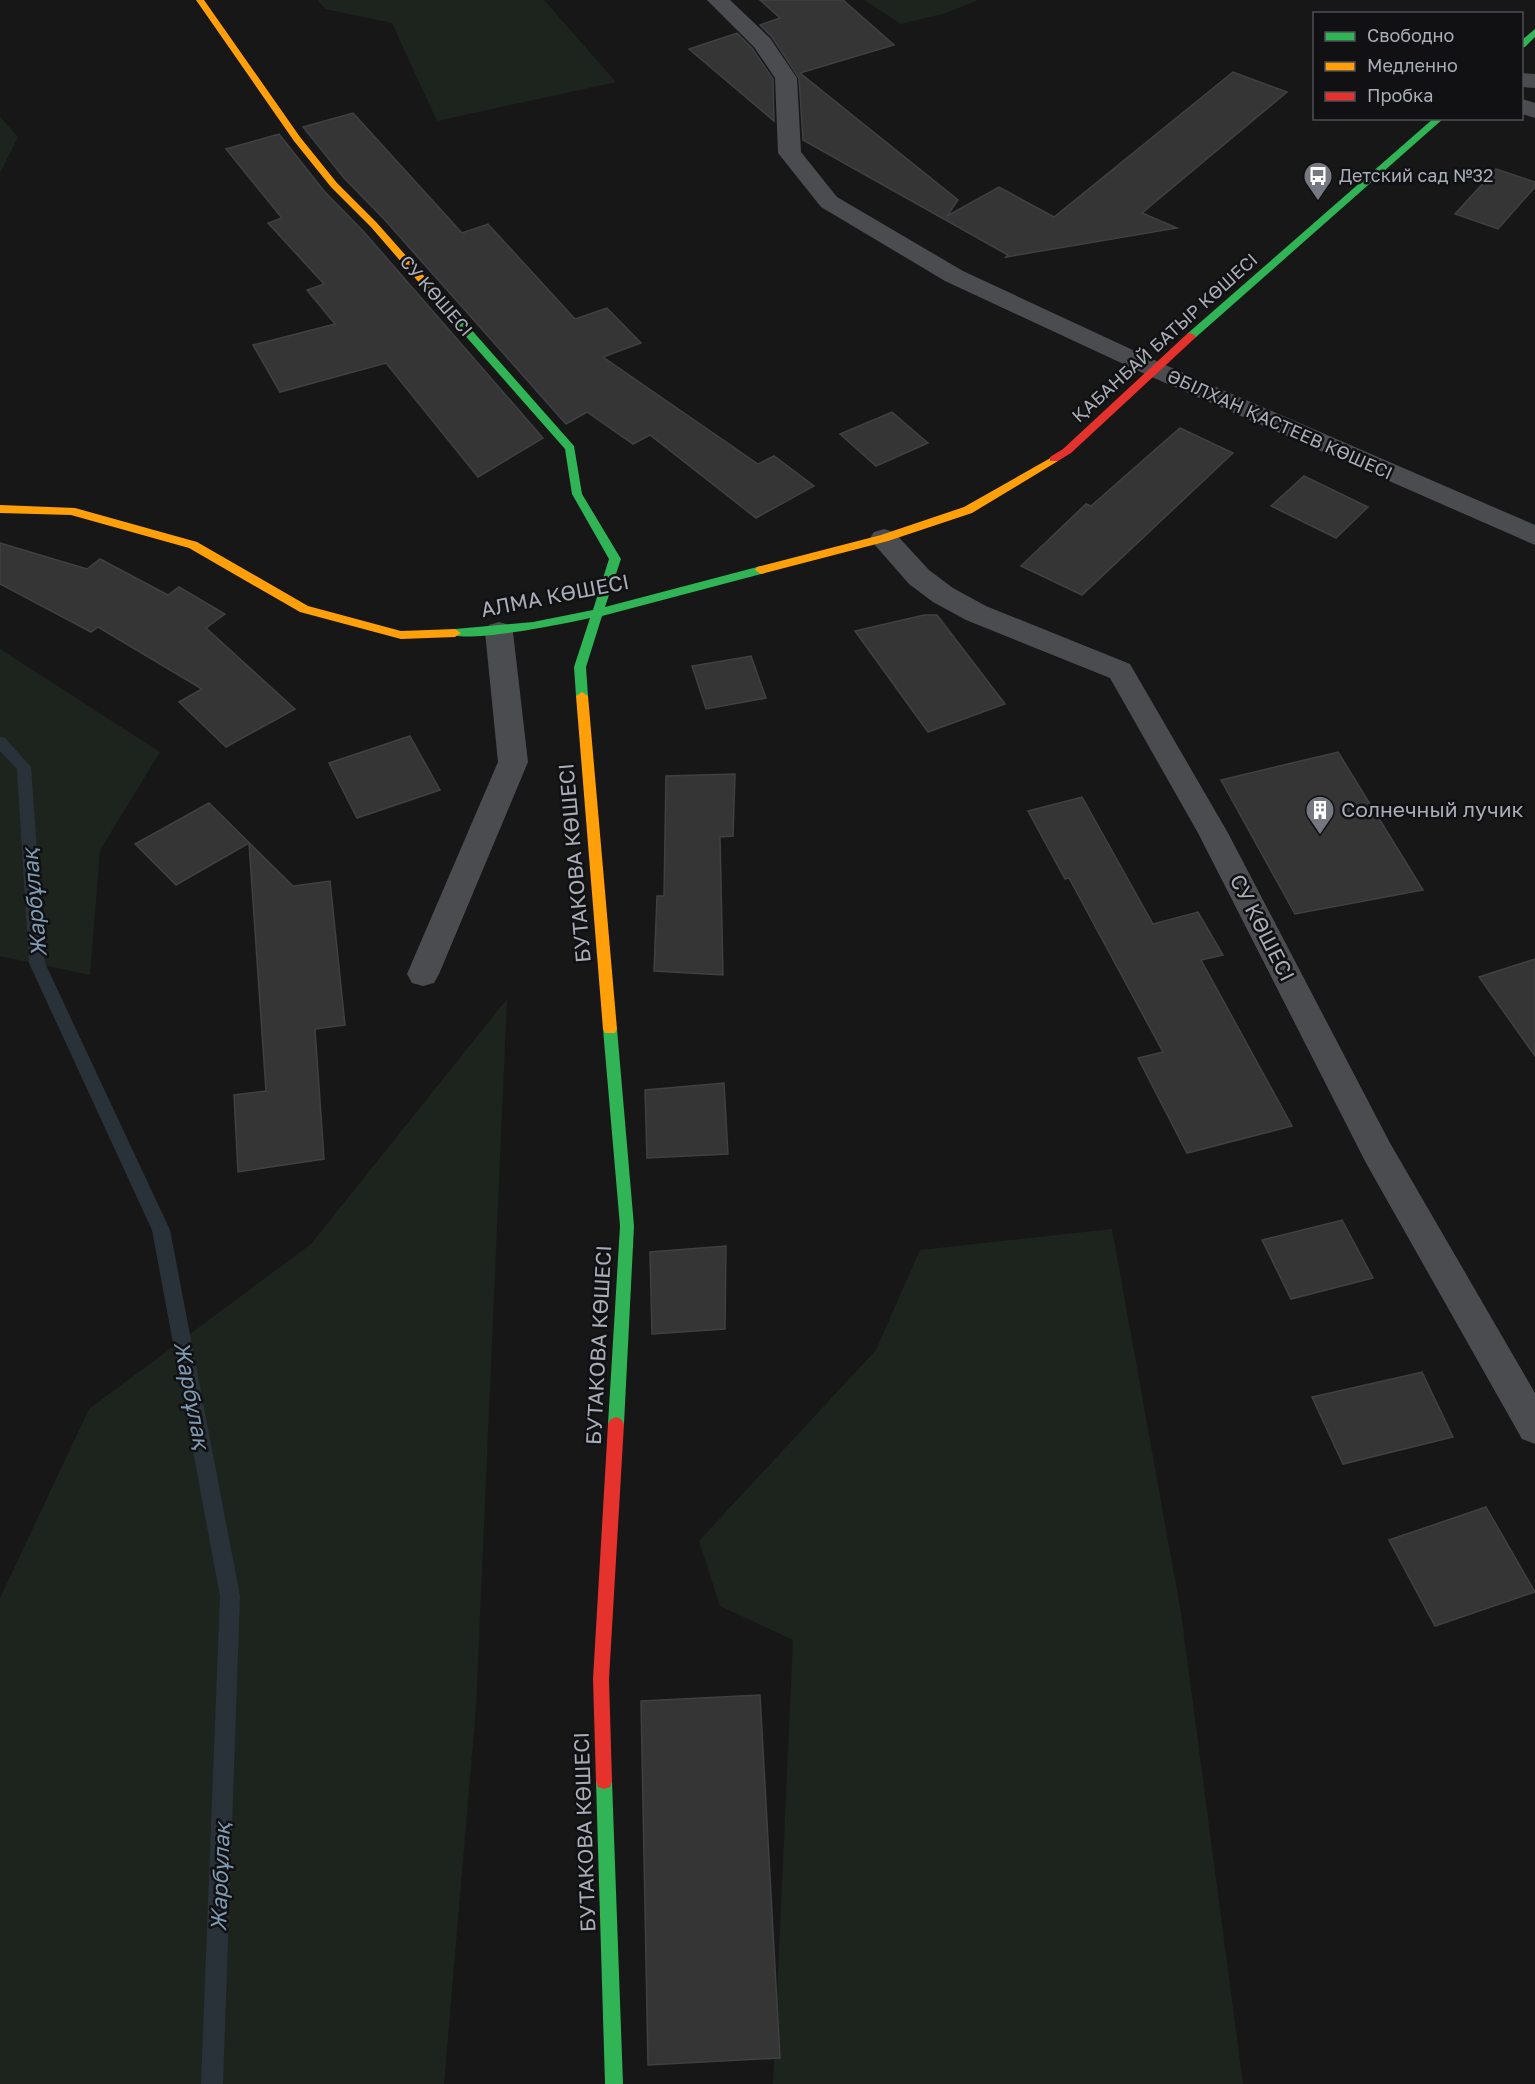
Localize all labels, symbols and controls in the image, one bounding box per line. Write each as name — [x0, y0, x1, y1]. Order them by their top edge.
legend — [1313, 12, 1523, 120]
text: Свободно — [1367, 24, 1454, 46]
text: Медленно — [1367, 54, 1458, 76]
text: Пробка — [1367, 84, 1433, 106]
bus stop icon: Детский сад №32 — [1302, 160, 1334, 202]
place label: Детский сад №32 — [1339, 164, 1494, 186]
street label: ҚАБАНБАЙ БАТЫР КӨШЕСІ — [1067, 248, 1262, 426]
street label: СУ КӨШЕСІ — [396, 250, 478, 340]
street label: ӘБІЛХАН ҚАСТЕЕВ КӨШЕСІ — [1164, 364, 1396, 484]
street label: АЛМА КӨШЕСІ — [478, 568, 631, 622]
street label: БУТАКОВА КӨШЕСІ — [552, 762, 596, 964]
building icon: Солнечный лучик — [1304, 794, 1336, 836]
place label: Солнечный лучик — [1341, 796, 1524, 822]
water label: Жарбұлақ — [15, 845, 53, 959]
street label: СУ КӨШЕСІ — [1225, 870, 1301, 985]
street label: БУТАКОВА КӨШЕСІ — [580, 1244, 616, 1446]
water label: Жарбұлақ — [168, 1339, 217, 1453]
street label: БУТАКОВА КӨШЕСІ — [568, 1732, 600, 1933]
water label: Жарбұлақ — [204, 1820, 236, 1932]

